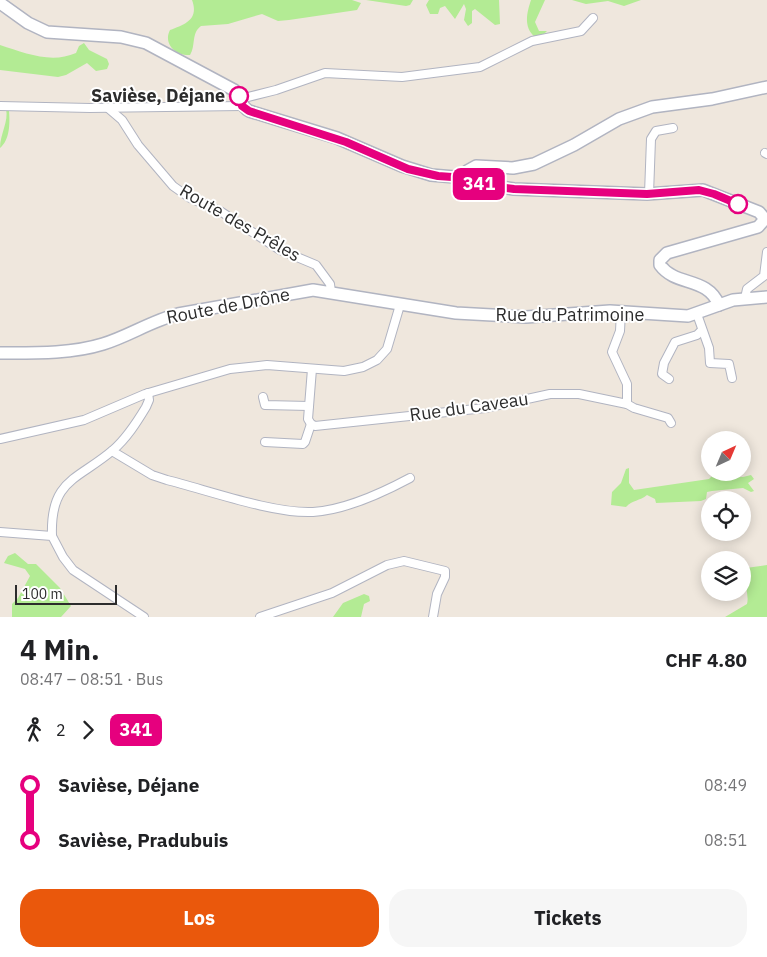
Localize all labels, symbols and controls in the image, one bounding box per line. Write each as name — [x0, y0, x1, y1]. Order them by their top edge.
place label: Savièse, Déjane — [91, 84, 225, 107]
marker: Savièse, Déjane — [229, 86, 249, 106]
line badge: 341 — [450, 168, 508, 200]
text: 341 — [463, 172, 495, 195]
street label: Route des Prêles — [176, 179, 305, 267]
unlabelled marker — [728, 194, 748, 214]
street label: Route de Drône — [164, 282, 292, 329]
street label: Rue du Patrimoine — [496, 303, 645, 326]
street label: Rue du Caveau — [408, 387, 530, 426]
north arrow — [701, 431, 751, 481]
map controls — [701, 431, 751, 601]
button: locate — [701, 491, 751, 541]
button: layers — [701, 551, 751, 601]
scale bar — [15, 582, 118, 605]
text: 100 m — [22, 585, 63, 603]
text: 4 Min. — [20, 631, 100, 668]
text: CHF 4.80 — [665, 648, 747, 672]
text: 08:47 – 08:51 · Bus — [20, 669, 163, 689]
icon: walk — [20, 716, 48, 744]
icon: forward — [74, 716, 102, 744]
text: 341 — [120, 718, 152, 741]
text: 2 — [56, 720, 66, 740]
text: Savièse, Déjane — [58, 773, 199, 797]
text: 08:49 — [704, 775, 747, 795]
text: Savièse, Pradubuis — [58, 828, 228, 852]
text: 08:51 — [704, 830, 747, 850]
button: Los — [20, 889, 379, 947]
button: Tickets — [389, 889, 747, 947]

